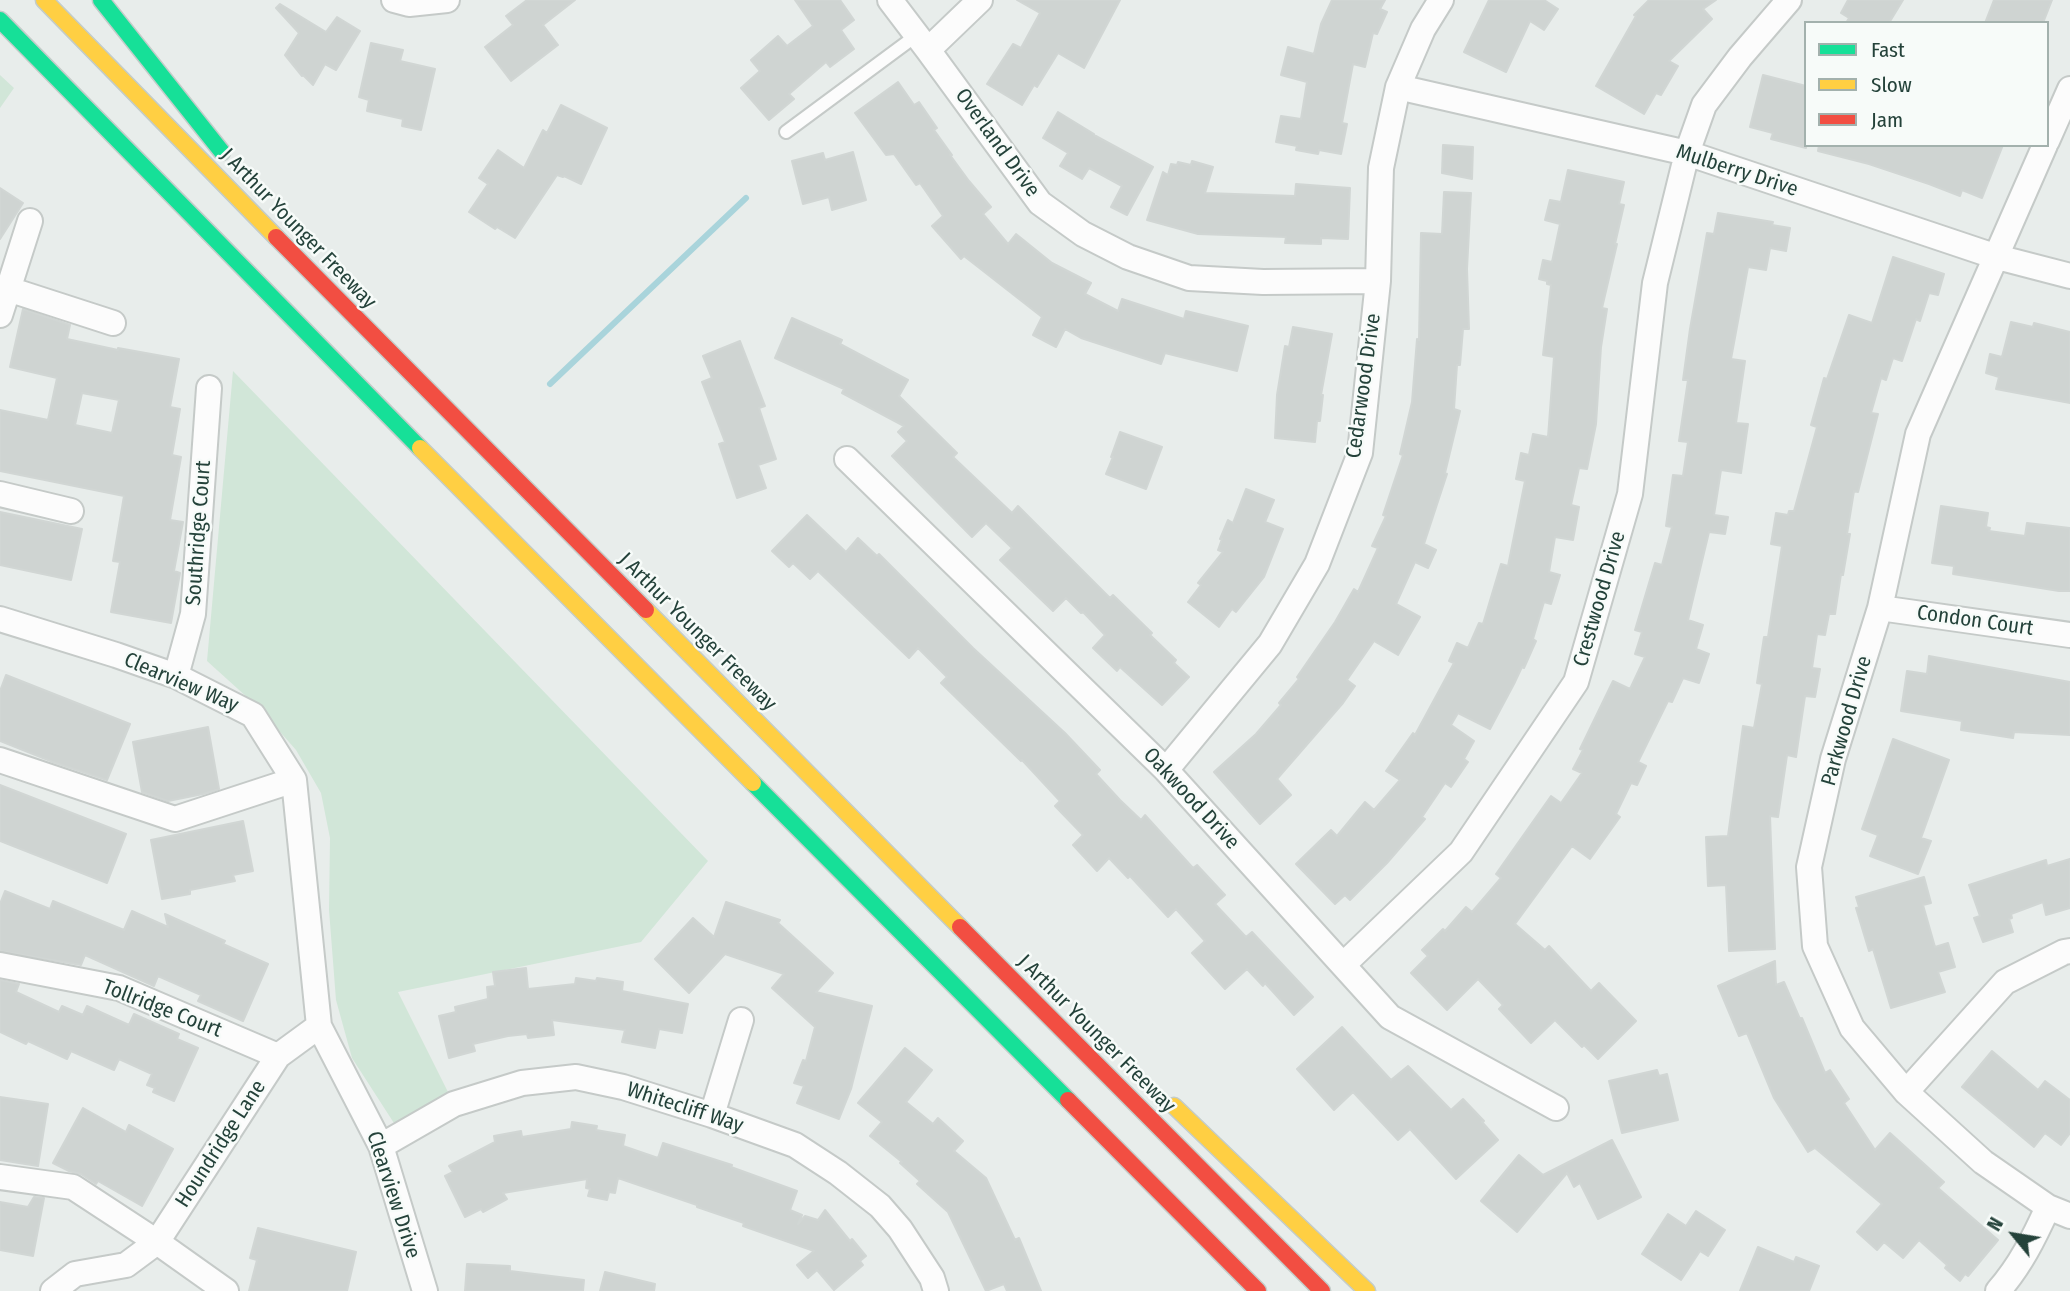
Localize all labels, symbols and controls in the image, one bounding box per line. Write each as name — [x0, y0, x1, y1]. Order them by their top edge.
legend — [1804, 21, 2049, 147]
text: Fast — [1871, 37, 1905, 63]
text: Slow — [1871, 72, 1912, 98]
street label: Overland Drive — [949, 84, 1045, 202]
text: Jam — [1871, 107, 1903, 133]
street label: Mulberry Drive — [1673, 139, 1801, 203]
street label: J Arthur Younger Freeway — [215, 143, 381, 315]
street label: Cedarwood Drive — [1341, 312, 1387, 460]
street label: Southridge Court — [181, 460, 217, 606]
street label: Crestwood Drive — [1569, 528, 1631, 670]
street label: J Arthur Younger Freeway — [613, 548, 781, 716]
street label: Condon Court — [1915, 600, 2035, 642]
street label: Clearview Way — [120, 648, 242, 718]
street label: Parkwood Drive — [1816, 653, 1878, 789]
street label: Oakwood Drive — [1138, 743, 1244, 855]
street label: J Arthur Younger Freeway — [1012, 950, 1180, 1118]
street label: Tollridge Court — [99, 975, 225, 1043]
street label: Houndridge Lane — [170, 1076, 272, 1212]
street label: Whitecliff Way — [624, 1077, 746, 1139]
street label: Clearview Drive — [361, 1128, 425, 1262]
north arrow — [1979, 1200, 2049, 1270]
text: N — [1983, 1214, 2008, 1235]

